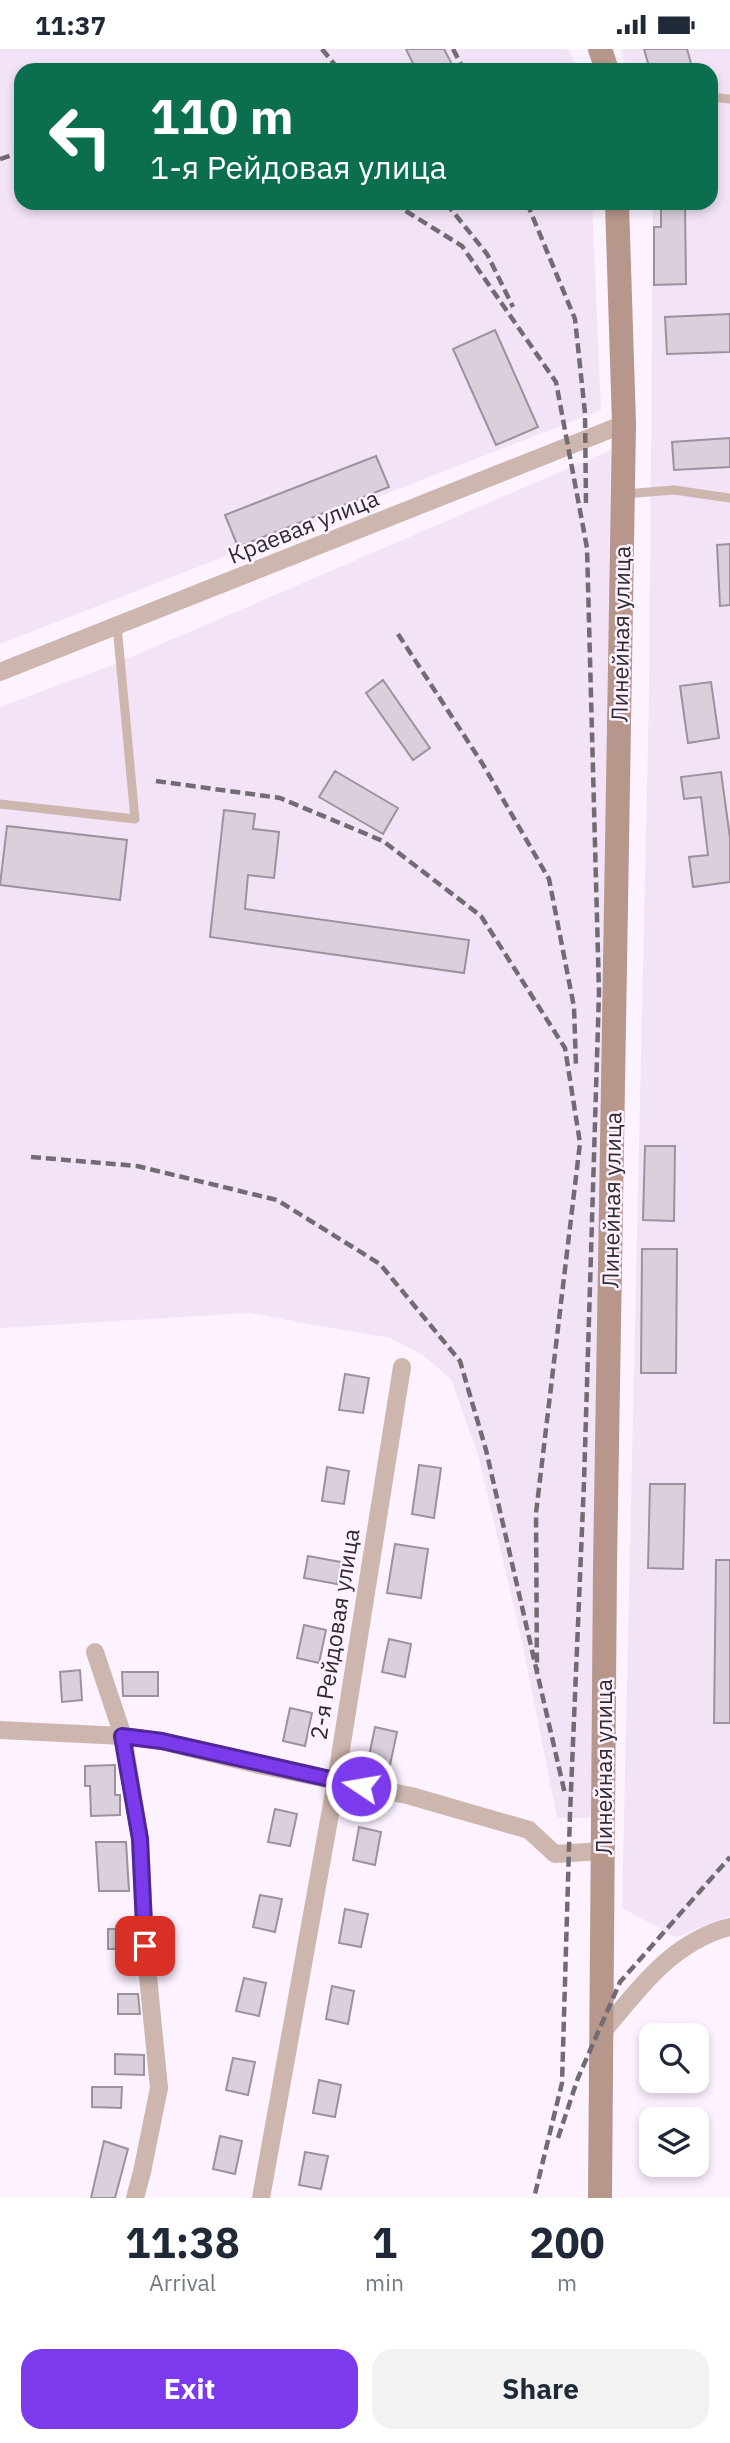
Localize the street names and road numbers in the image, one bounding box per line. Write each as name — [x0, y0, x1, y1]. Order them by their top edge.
street label: Краевая улица — [223, 482, 383, 570]
street label: Линейная улица — [603, 546, 637, 722]
street label: Линейная улица — [594, 1112, 628, 1288]
street label: 2-я Рейдовая улица — [302, 1526, 366, 1742]
street label: Линейная улица — [588, 1679, 618, 1855]

